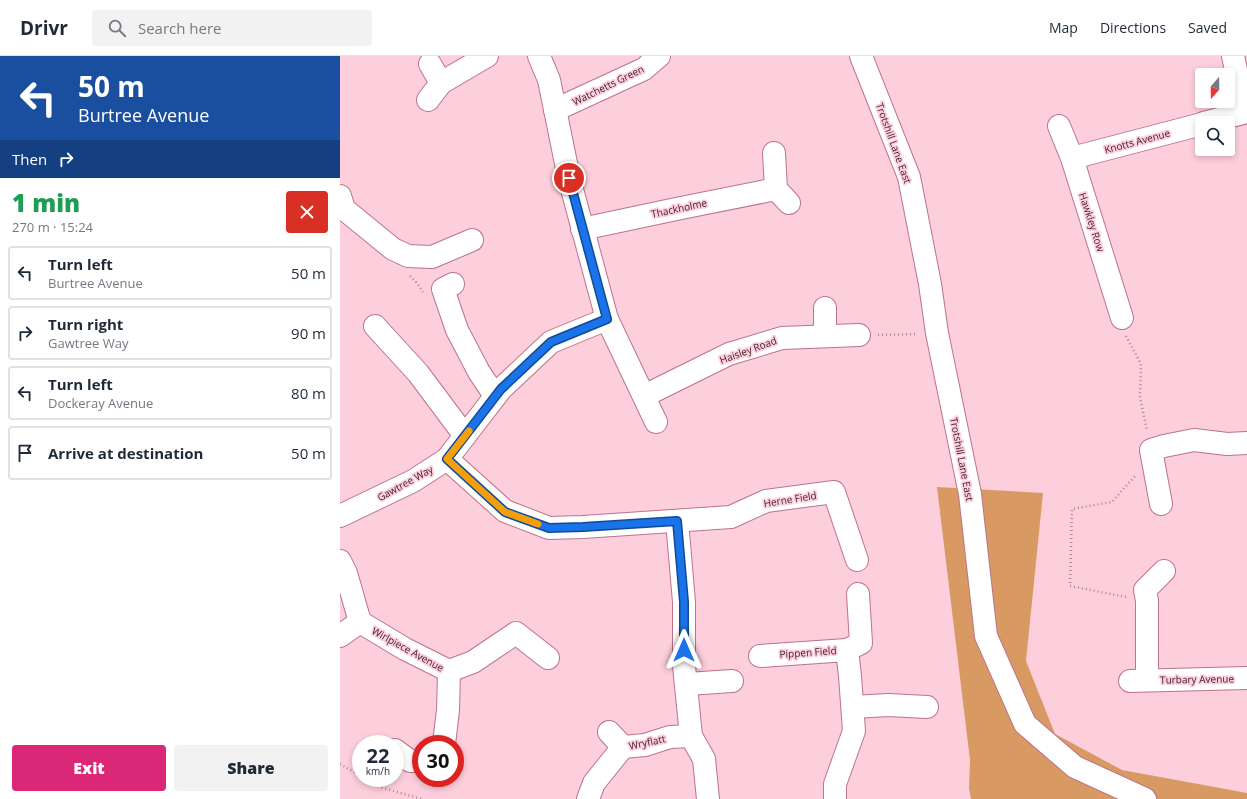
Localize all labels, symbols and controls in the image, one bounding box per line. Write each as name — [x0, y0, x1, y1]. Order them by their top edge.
search box — [92, 10, 372, 46]
text: Drivr — [20, 15, 68, 41]
icon: search — [106, 17, 128, 39]
text: Search here — [138, 18, 222, 38]
text: Map — [1049, 18, 1078, 37]
text: Directions — [1100, 18, 1166, 37]
text: Saved — [1188, 18, 1227, 37]
street label: Watchetts Green — [570, 62, 646, 108]
text: 50 m — [78, 67, 145, 105]
north arrow — [1195, 68, 1235, 108]
map controls — [1195, 68, 1235, 156]
icon: left — [12, 72, 64, 124]
street label: Trotshill Lane East — [873, 101, 915, 186]
text: Burtree Avenue — [78, 103, 209, 127]
button: search — [1195, 116, 1235, 156]
street label: Knotts Avenue — [1103, 125, 1172, 157]
icon: right — [55, 148, 77, 170]
text: Then — [12, 149, 47, 169]
pin — [552, 161, 586, 195]
icon: arrive — [558, 167, 580, 189]
text: 1 min — [12, 186, 80, 219]
button: close — [286, 191, 328, 233]
street label: Hawkley Row — [1076, 191, 1108, 254]
street label: Thackholme — [650, 195, 709, 221]
text: 270 m · 15:24 — [12, 218, 93, 236]
text: Turn left — [48, 254, 113, 274]
icon: left — [14, 262, 36, 284]
text: 50 m — [291, 263, 326, 283]
text: Burtree Avenue — [48, 274, 143, 292]
text: Turn right — [48, 314, 123, 334]
icon: right — [14, 322, 36, 344]
text: 90 m — [291, 323, 326, 343]
street label: Haisley Road — [717, 333, 779, 367]
text: Gawtree Way — [48, 334, 128, 352]
text: Turn left — [48, 374, 113, 394]
icon: left — [14, 382, 36, 404]
text: 80 m — [291, 383, 326, 403]
text: Dockeray Avenue — [48, 394, 153, 412]
street label: Trotshill Lane East — [947, 416, 977, 502]
icon: arrive — [14, 442, 36, 464]
text: Arrive at destination — [48, 443, 203, 463]
text: 50 m — [291, 443, 326, 463]
street label: Gawtree Way — [375, 461, 436, 504]
street label: Herne Field — [763, 488, 817, 510]
street label: Wirlpiece Avenue — [369, 623, 447, 675]
position arrow — [663, 629, 705, 671]
street label: Pippen Field — [779, 643, 837, 661]
street label: Turbary Avenue — [1160, 671, 1234, 687]
street label: Wryflatt — [627, 731, 667, 753]
speed limit sign: 30 — [412, 735, 464, 787]
text: 22 — [367, 742, 389, 769]
button: Exit — [12, 745, 166, 791]
button: Share — [174, 745, 328, 791]
text: km/h — [366, 764, 390, 778]

